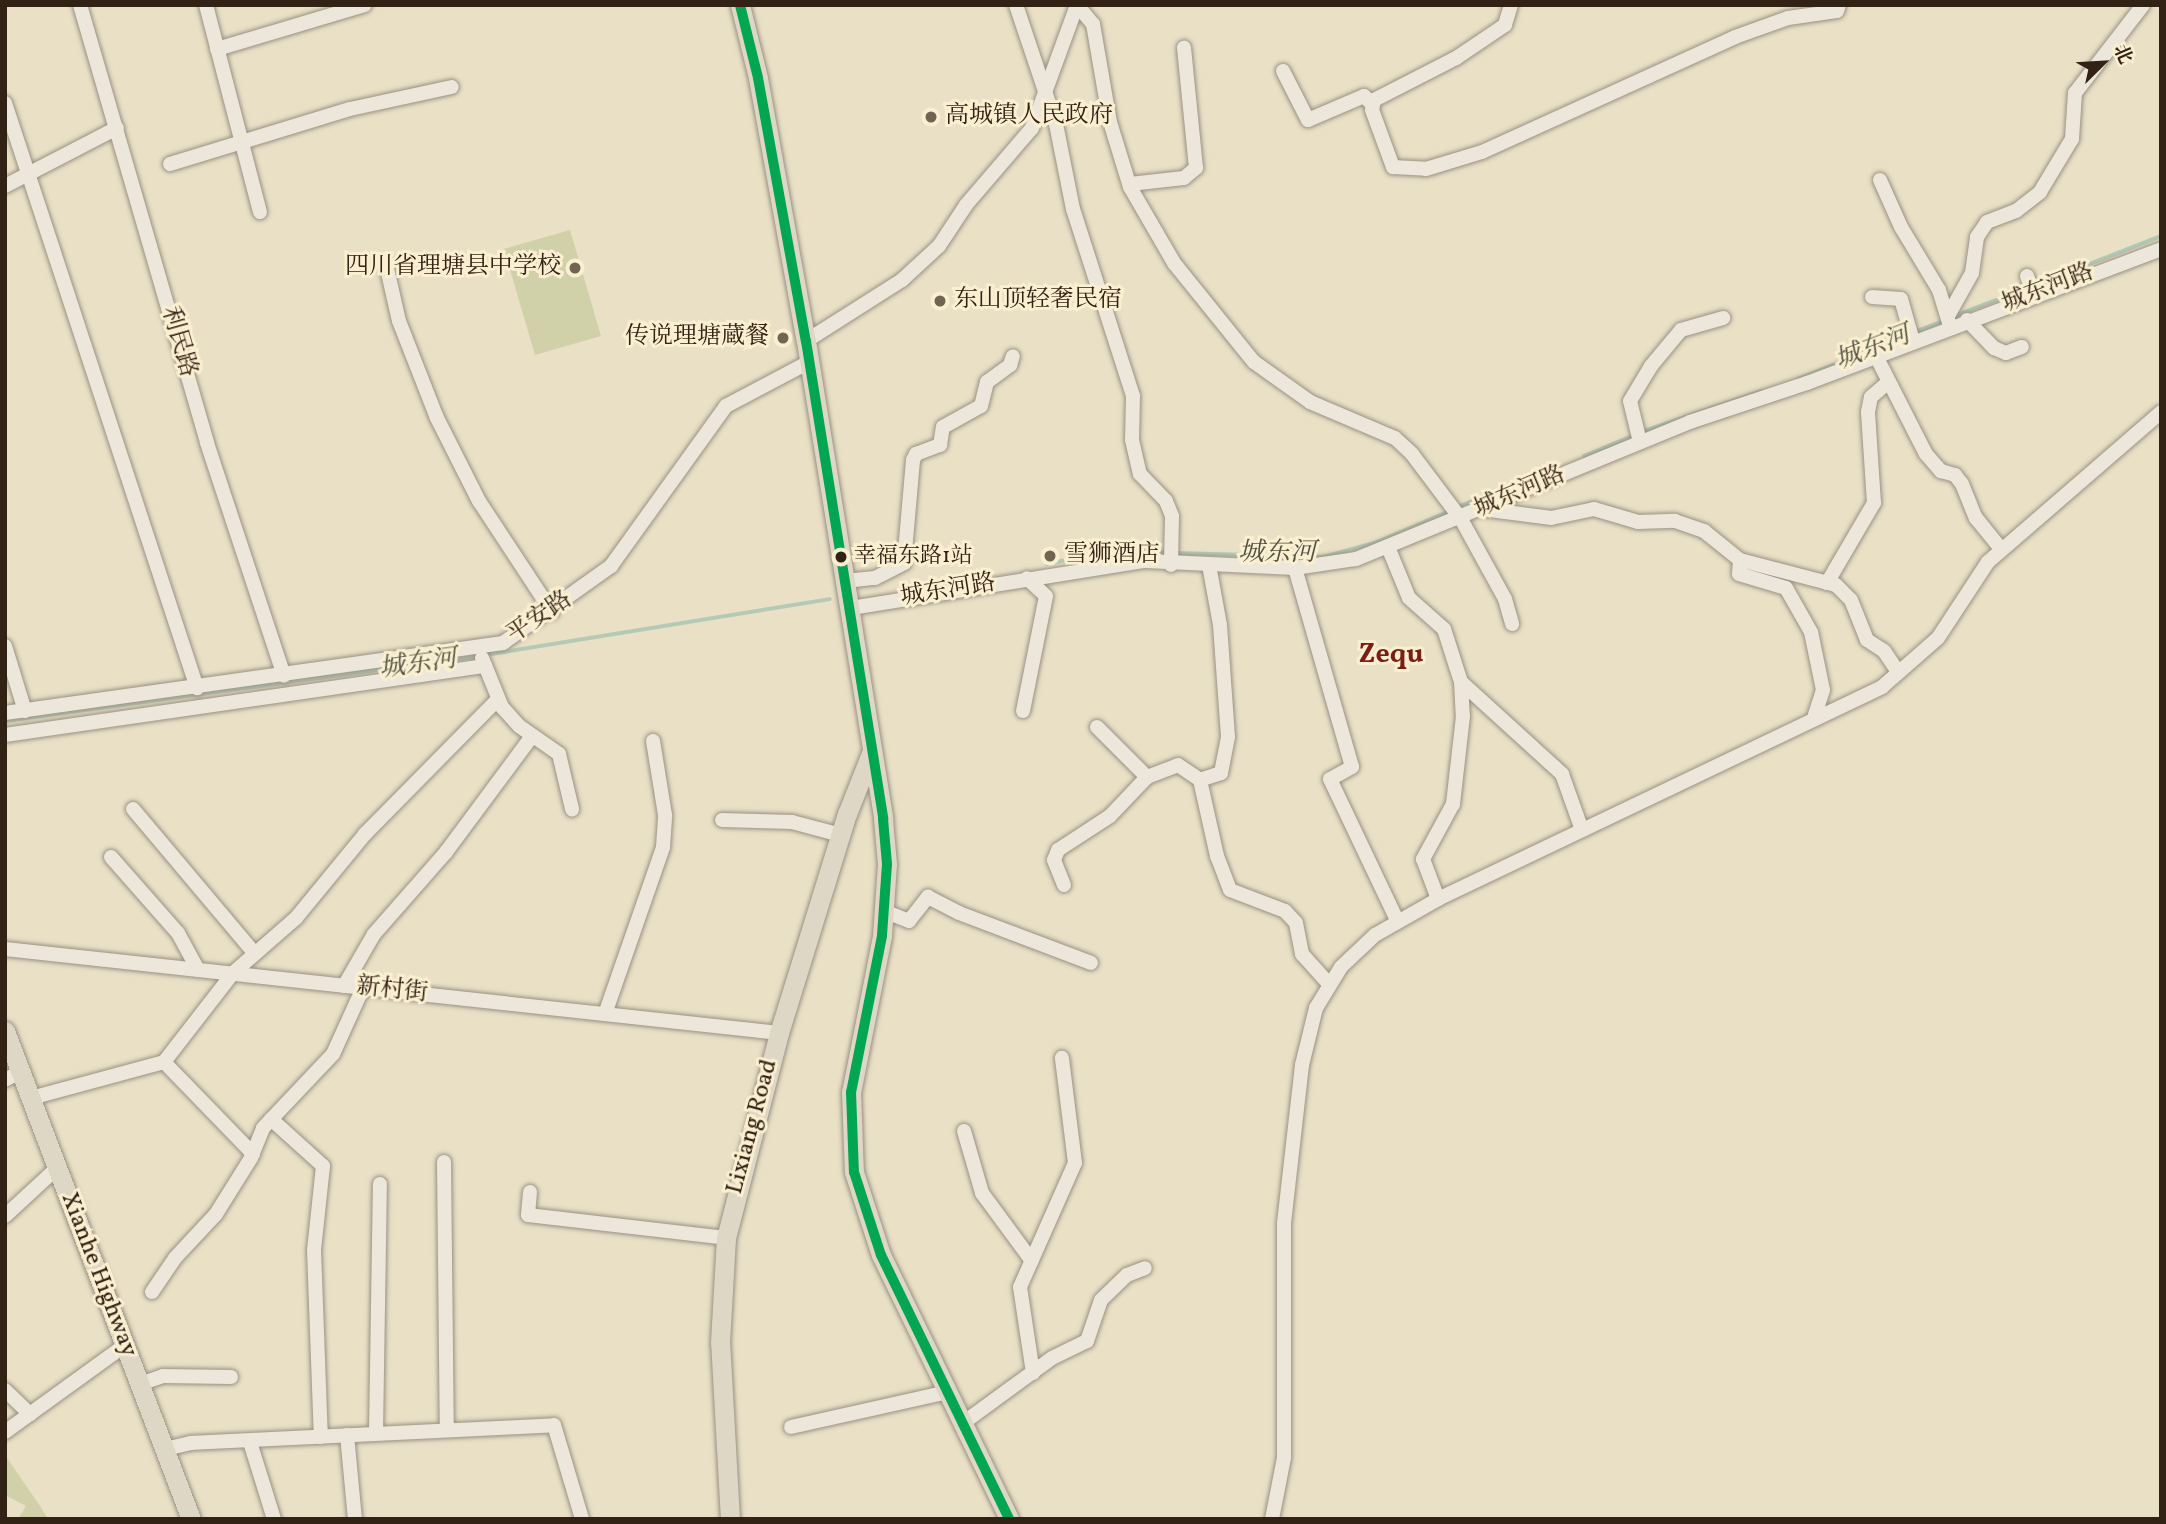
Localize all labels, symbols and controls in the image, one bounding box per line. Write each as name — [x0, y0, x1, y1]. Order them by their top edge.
north arrow — [2068, 28, 2138, 98]
text: 北 — [2106, 40, 2138, 68]
place label: 高城镇人民政府 — [945, 103, 1113, 131]
marker: 高城镇人民政府 — [923, 109, 939, 125]
place label: 四川省理塘县中学校 — [345, 254, 561, 282]
street label: 城东河路 — [1998, 258, 2098, 320]
marker: 四川省理塘县中学校 — [567, 260, 583, 276]
place label: 东山顶轻奢民宿 — [954, 287, 1122, 315]
marker: 东山顶轻奢民宿 — [932, 293, 948, 309]
street label: 利民路 — [154, 303, 202, 381]
water label: 城东河 — [1831, 320, 1915, 378]
place label: 传说理塘蔵餐 — [625, 324, 769, 352]
marker: 传说理塘蔵餐 — [775, 330, 791, 346]
street label: 城东河路 — [1470, 461, 1570, 525]
water label: 城东河 — [1238, 538, 1316, 570]
place label: 雪狮酒店 — [1064, 542, 1160, 570]
place label: 幸福东路1站 — [854, 544, 973, 570]
marker: 雪狮酒店 — [1042, 548, 1058, 564]
marker: 幸福东路1站 — [834, 550, 848, 564]
street label: 城东河路 — [898, 569, 998, 613]
street label: 平安路 — [502, 586, 578, 650]
district label: Zequ — [1358, 638, 1424, 672]
water label: 城东河 — [377, 644, 459, 686]
street label: 新村街 — [355, 973, 429, 1009]
street label: Lixiang Road — [721, 1057, 785, 1197]
street label: Xianhe Highway — [53, 1189, 143, 1361]

